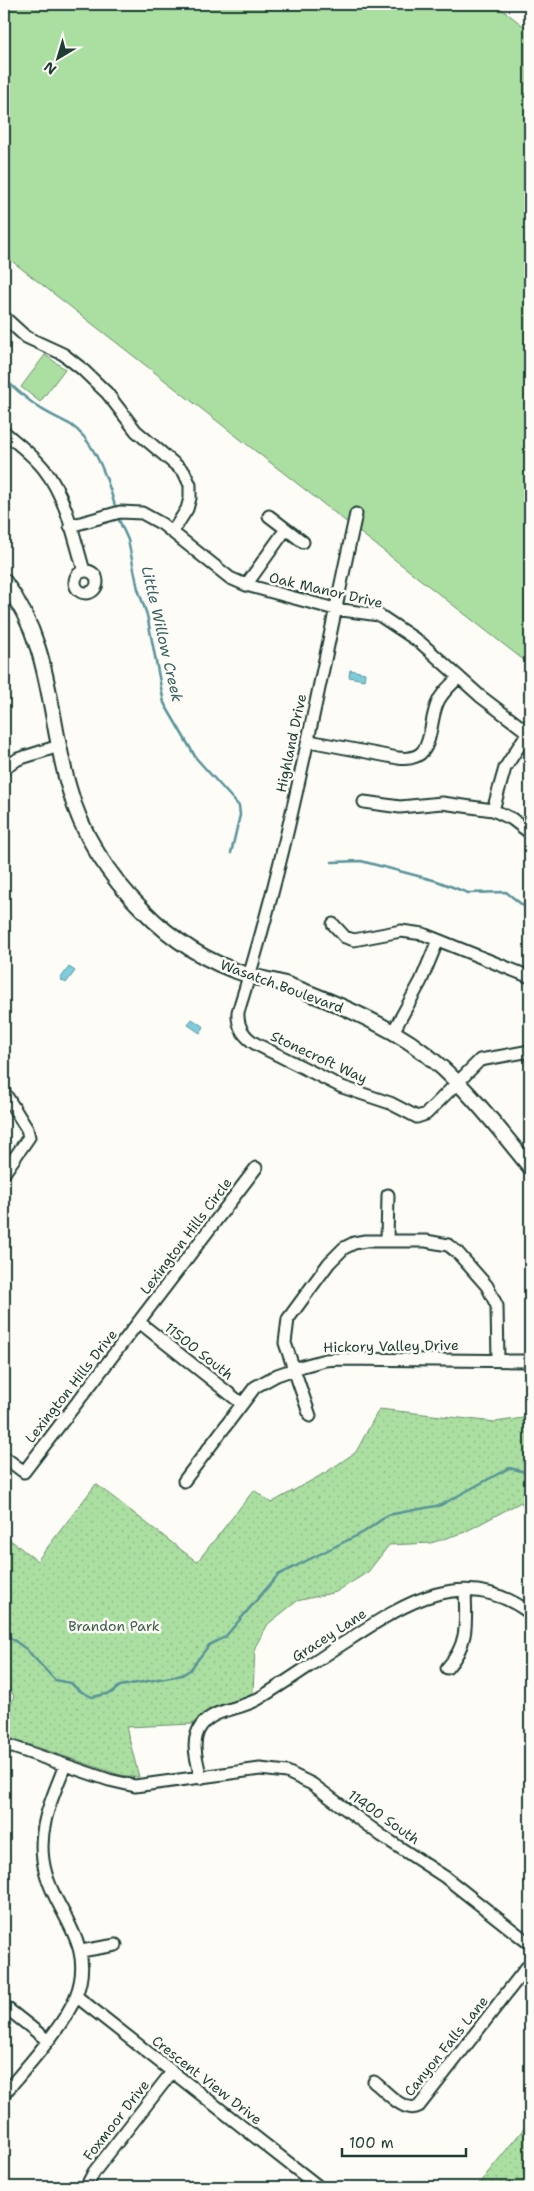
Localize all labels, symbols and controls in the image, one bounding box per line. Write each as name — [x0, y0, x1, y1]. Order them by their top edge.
north arrow — [32, 32, 82, 82]
text: N — [40, 58, 60, 79]
water label: Little Willow Creek — [137, 564, 187, 704]
street label: Oak Manor Drive — [267, 568, 385, 612]
street label: Highland Drive — [272, 692, 310, 794]
street label: Wasatch Boulevard — [218, 955, 346, 1017]
street label: Stonecroft Way — [268, 1027, 370, 1087]
street label: Lexington Hills Circle — [136, 1174, 236, 1298]
street label: 11500 South — [161, 1319, 237, 1383]
street label: Lexington Hills Drive — [21, 1326, 121, 1446]
street label: Hickory Valley Drive — [323, 1336, 459, 1356]
street label: Gracey Lane — [288, 1604, 370, 1666]
park label: Brandon Park — [68, 1617, 160, 1635]
street label: 11400 South — [345, 1786, 423, 1848]
street label: Canyon Falls Lane — [400, 1992, 492, 2100]
street label: Crescent View Drive — [148, 2032, 266, 2129]
street label: Foxmoor Drive — [79, 2076, 153, 2164]
scale bar — [342, 2126, 465, 2158]
text: 100 m — [349, 2133, 394, 2153]

